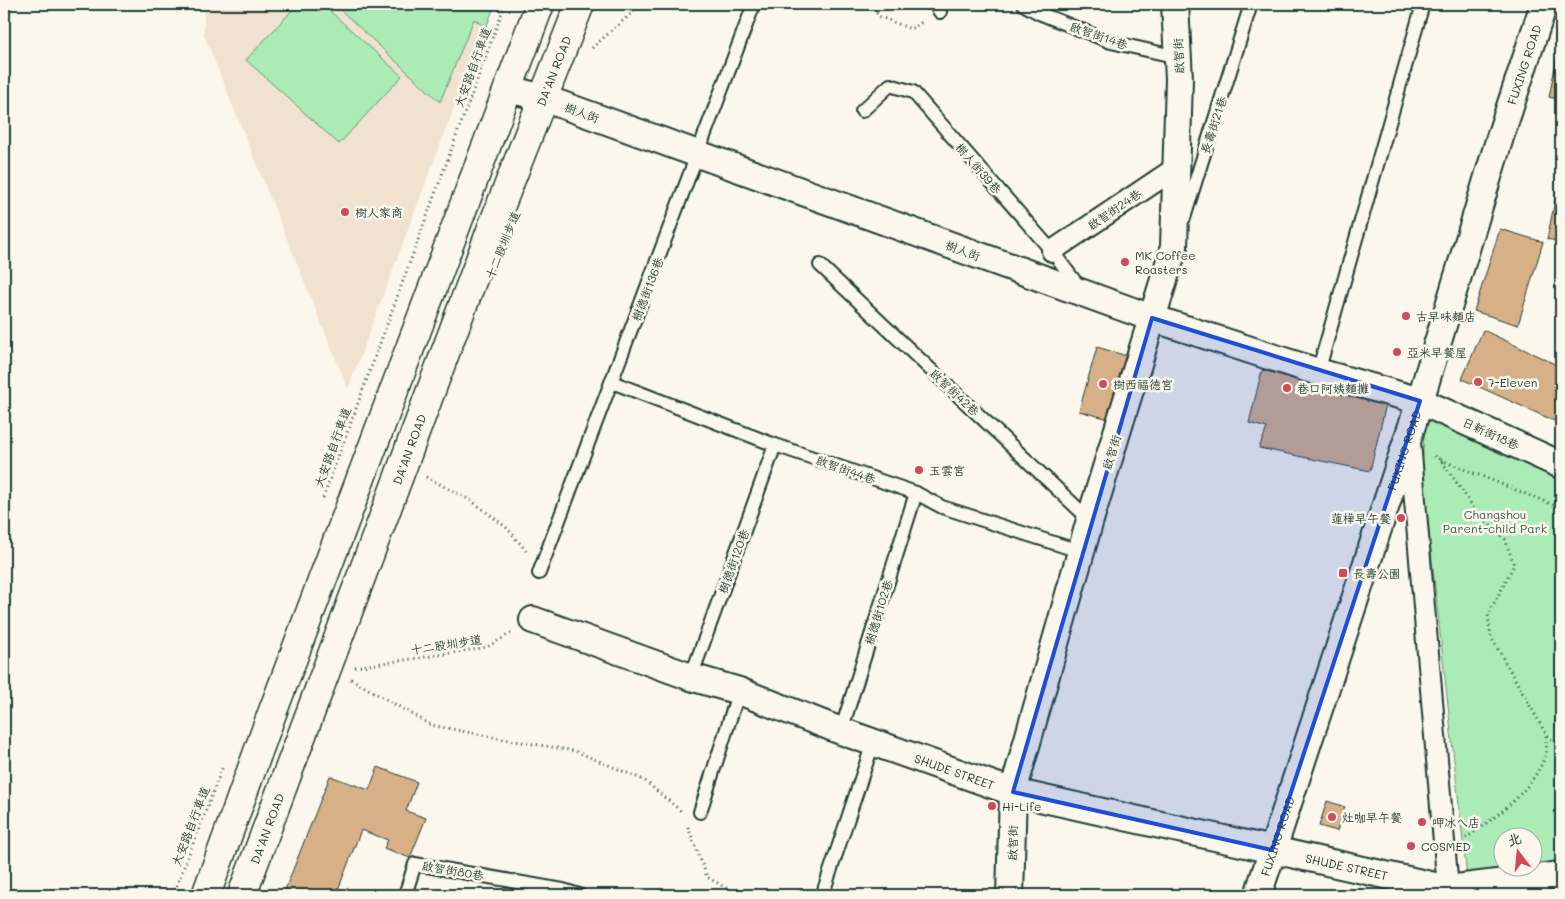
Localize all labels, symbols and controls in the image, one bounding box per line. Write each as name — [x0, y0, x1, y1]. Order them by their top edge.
street label: 啟智街14巷 — [1068, 18, 1130, 52]
street label: FUXING ROAD — [1503, 23, 1545, 107]
street label: 大安路自行車道 — [450, 25, 494, 109]
street label: DA'AN ROAD — [533, 34, 575, 108]
street label: 啟智街 — [1169, 38, 1187, 74]
street label: 長壽街21巷 — [1196, 94, 1230, 156]
street label: 樹人街 — [562, 98, 602, 126]
street label: 樹人街39巷 — [953, 139, 1005, 197]
street label: 啟智街24巷 — [1084, 185, 1144, 233]
place label: 樹人家商 — [355, 204, 403, 220]
marker: 樹人家商 — [339, 206, 351, 218]
street label: 十二股圳步道 — [481, 209, 523, 281]
street label: 樹人街 — [943, 236, 983, 264]
place label: MK Coffee Roasters — [1135, 247, 1196, 277]
street label: 樹德街136巷 — [627, 255, 667, 323]
marker: MK Coffee Roasters — [1119, 256, 1131, 268]
place label: 古早味麵店 — [1416, 308, 1476, 324]
marker: 古早味麵店 — [1400, 310, 1412, 322]
place label: 亞米早餐屋 — [1407, 344, 1467, 360]
marker: 亞米早餐屋 — [1391, 346, 1403, 358]
street label: 啟智街42巷 — [927, 365, 983, 419]
place label: 7-Eleven — [1488, 374, 1537, 390]
place label: 樹西福德宮 — [1113, 376, 1173, 392]
marker: 7-Eleven — [1472, 376, 1484, 388]
marker: 樹西福德宮 — [1097, 378, 1109, 390]
place label: 巷口阿姨麵攤 — [1297, 380, 1369, 396]
marker: 巷口阿姨麵攤 — [1281, 382, 1293, 394]
street label: 大安路自行車道 — [310, 405, 354, 489]
street label: FUXING ROAD — [1383, 408, 1424, 492]
street label: DA'AN ROAD — [389, 412, 429, 487]
street label: 日新街18巷 — [1460, 413, 1522, 453]
street label: 啟智街 — [1098, 432, 1124, 472]
street label: 啟智街44巷 — [814, 451, 878, 487]
place label: 玉雲宮 — [929, 462, 965, 478]
marker: 玉雲宮 — [913, 464, 925, 476]
park label: Changshou Parent-child Park — [1443, 506, 1547, 536]
place label: 蓮樺早午餐 — [1331, 510, 1391, 526]
marker: 蓮樺早午餐 — [1395, 512, 1407, 524]
street label: 樹德街120巷 — [714, 527, 752, 595]
place label: 長壽公園 — [1353, 565, 1401, 581]
marker: 長壽公園 — [1337, 567, 1349, 579]
street label: 樹德街102巷 — [860, 577, 896, 647]
street label: 十二股圳步道 — [409, 630, 483, 658]
street label: SHUDE STREET — [912, 750, 997, 793]
street label: 大安路自行車道 — [167, 784, 213, 868]
street label: DA'AN ROAD — [246, 791, 287, 866]
street label: FUXING ROAD — [1257, 794, 1298, 878]
place label: Hi-Life — [1002, 798, 1041, 814]
marker: Hi-Life — [986, 800, 998, 812]
place label: 灶咖早午餐 — [1342, 809, 1402, 825]
marker: 灶咖早午餐 — [1326, 811, 1338, 823]
place label: 呷冰ㄟ店 — [1432, 814, 1480, 830]
marker: 呷冰ㄟ店 — [1416, 816, 1428, 828]
street label: 啟智街 — [1004, 825, 1020, 861]
north arrow — [1492, 826, 1542, 876]
text: 北 — [1505, 828, 1524, 850]
place label: COSMED — [1421, 838, 1471, 854]
marker: COSMED — [1405, 840, 1417, 852]
street label: SHUDE STREET — [1304, 849, 1390, 883]
street label: 啟智街80巷 — [421, 857, 485, 883]

